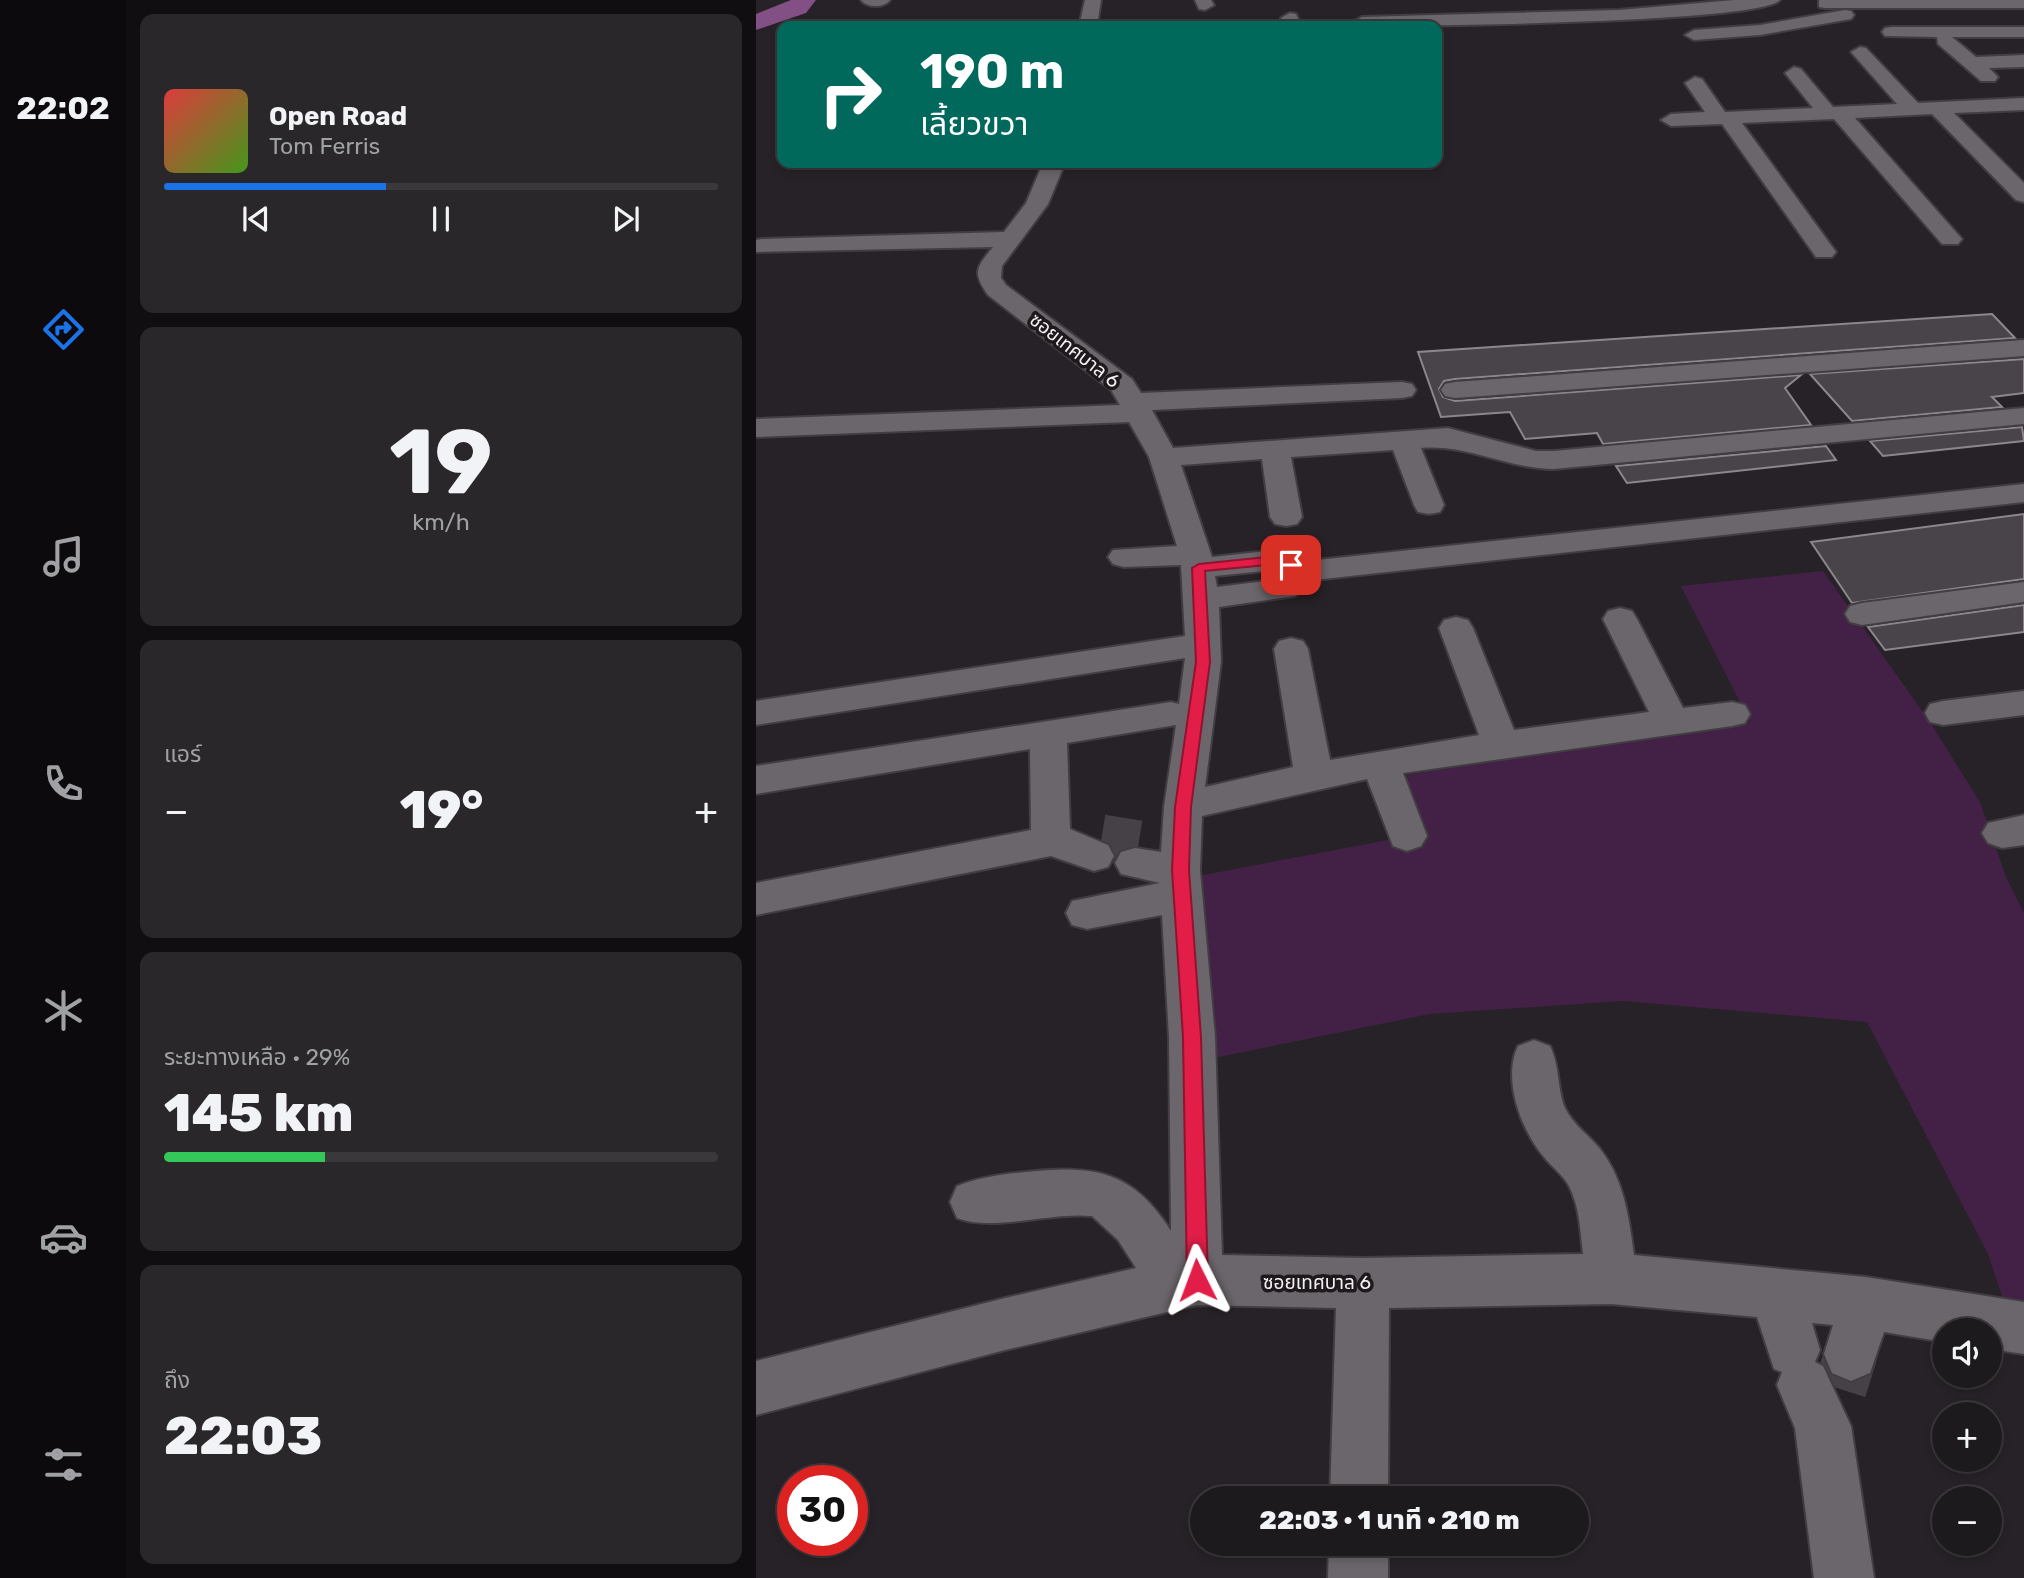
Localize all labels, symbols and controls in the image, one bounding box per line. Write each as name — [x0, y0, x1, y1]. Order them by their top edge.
text: 190 m — [920, 42, 1064, 100]
icon: right — [805, 49, 896, 140]
text: 22:02 — [16, 89, 110, 127]
text: Open Road — [269, 101, 407, 132]
text: เลี้ยวขวา — [920, 105, 1028, 143]
text: Tom Ferris — [269, 132, 380, 160]
icon: previous — [237, 200, 275, 238]
icon: pause — [422, 200, 460, 238]
icon: next — [607, 200, 645, 238]
icon: directions — [39, 305, 88, 354]
street label: ซอยเทศบาล 6 — [1025, 308, 1124, 393]
text: 19 — [389, 408, 493, 516]
text: km/h — [412, 508, 470, 536]
icon: music — [39, 532, 88, 581]
pin — [1261, 535, 1321, 595]
icon: arrive — [1272, 546, 1310, 584]
text: แอร์ — [164, 740, 201, 768]
icon: phone — [39, 759, 88, 808]
text: 19° — [400, 779, 483, 841]
text: − — [164, 788, 189, 834]
text: + — [694, 788, 718, 834]
icon: climate — [39, 986, 88, 1035]
text: ระยะทางเหลือ · 29% — [164, 1043, 350, 1071]
text: 145 km — [164, 1082, 354, 1144]
icon: car — [39, 1213, 88, 1262]
position arrow — [1160, 1243, 1234, 1317]
street label: ซอยเทศบาล 6 — [1263, 1271, 1371, 1294]
map controls — [1932, 1318, 2002, 1556]
button: sound — [1932, 1318, 2002, 1388]
text: ถึง — [164, 1366, 190, 1394]
button: + — [1932, 1402, 2002, 1472]
text: 22:03 — [164, 1405, 322, 1467]
icon: filters — [39, 1440, 88, 1489]
speed limit sign: 30 — [777, 1465, 868, 1556]
button: − — [1932, 1486, 2002, 1556]
text: 22:03 · 1 นาที · 210 m — [1259, 1505, 1520, 1536]

